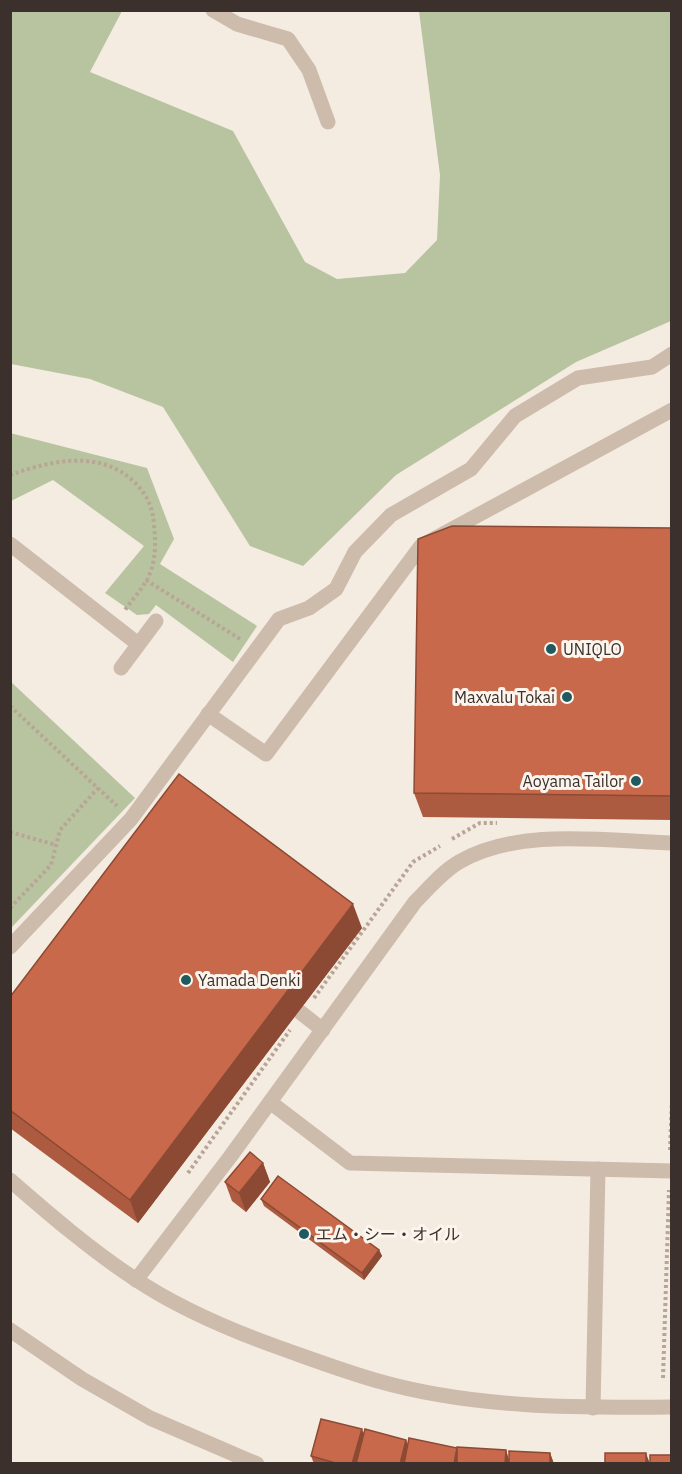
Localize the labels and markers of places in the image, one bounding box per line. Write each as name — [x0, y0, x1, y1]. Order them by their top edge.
place label: UNIQLO — [563, 639, 622, 659]
marker: UNIQLO — [544, 642, 558, 656]
place label: Maxvalu Tokai — [454, 687, 555, 707]
marker: Maxvalu Tokai — [560, 690, 574, 704]
place label: Aoyama Tailor — [523, 771, 624, 791]
marker: Aoyama Tailor — [629, 774, 643, 788]
place label: Yamada Denki — [198, 970, 300, 990]
marker: Yamada Denki — [179, 973, 193, 987]
place label: エム・シー・オイル — [316, 1224, 460, 1244]
marker: エム・シー・オイル — [297, 1227, 311, 1241]

